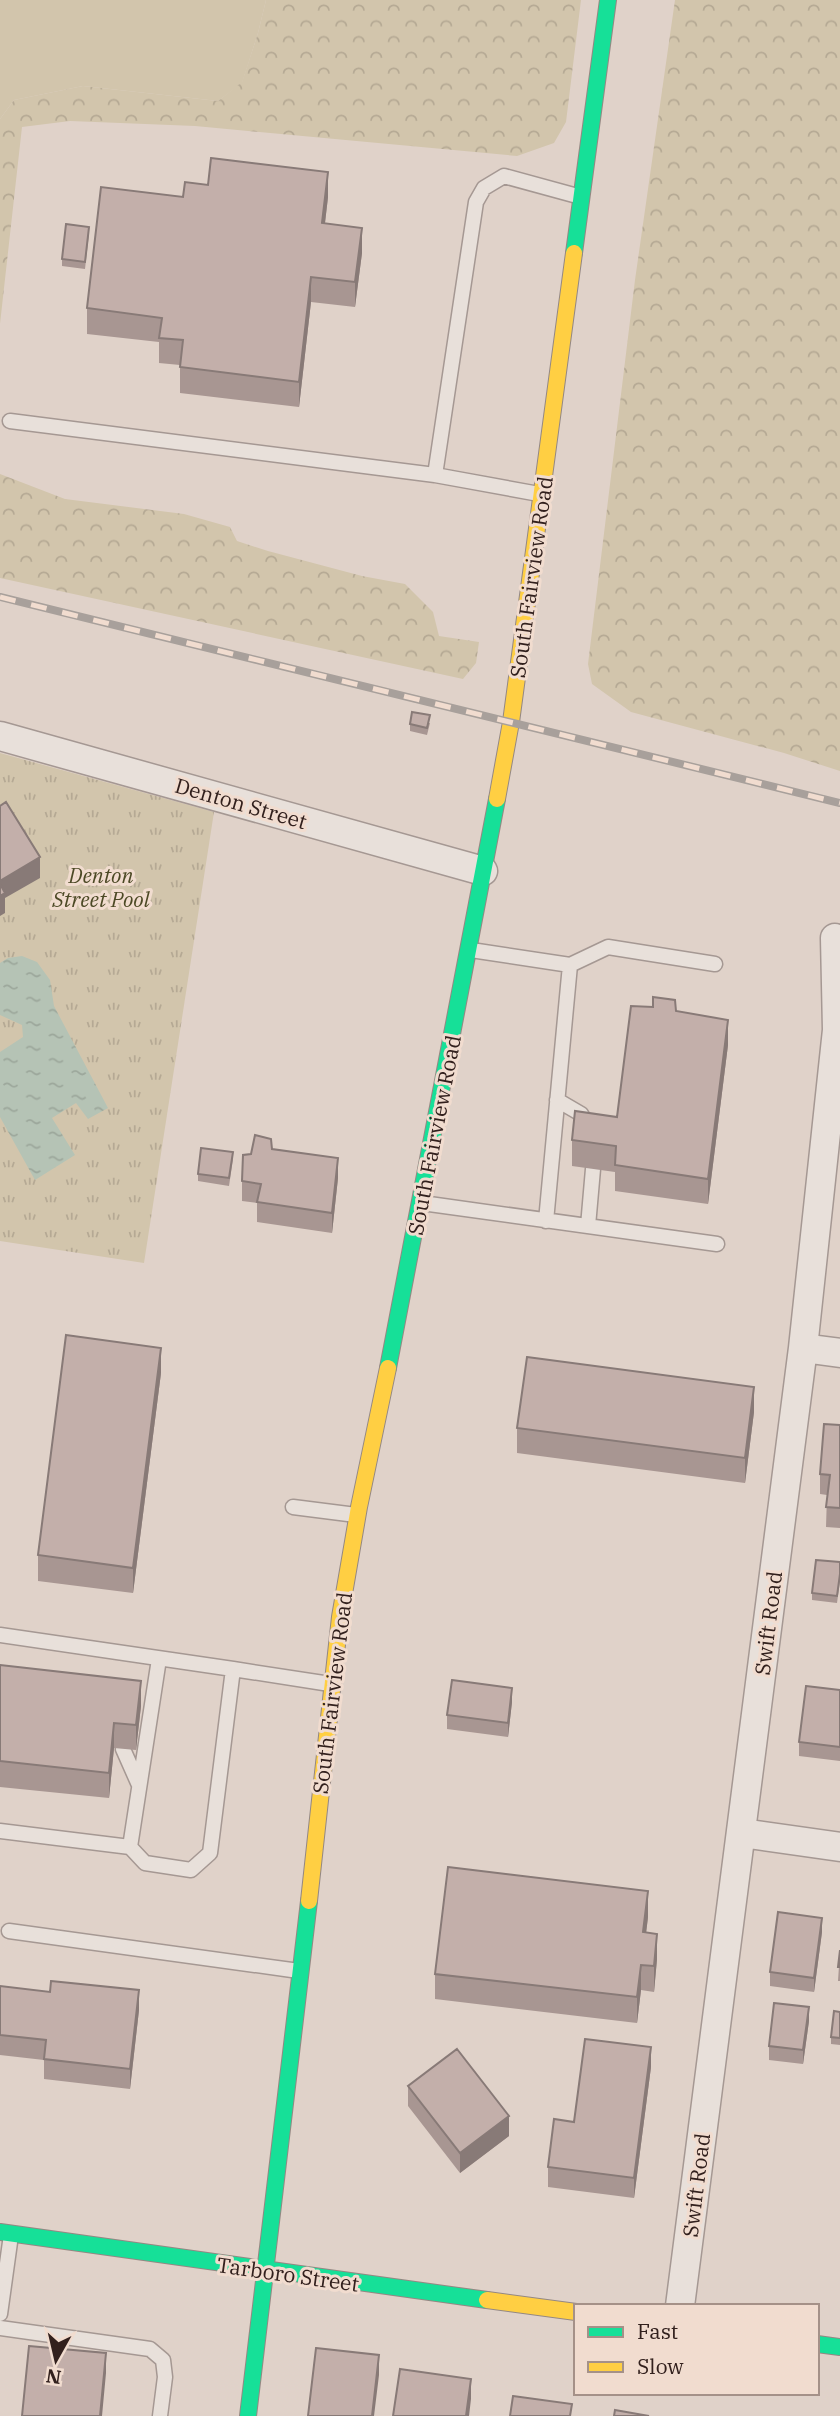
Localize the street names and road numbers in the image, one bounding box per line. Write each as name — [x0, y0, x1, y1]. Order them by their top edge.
street label: South Fairview Road — [503, 474, 559, 680]
street label: Denton Street — [172, 771, 310, 835]
street label: South Fairview Road — [401, 1032, 467, 1237]
street label: Swift Road — [748, 1569, 788, 1677]
street label: South Fairview Road — [306, 1590, 358, 1796]
street label: Swift Road — [676, 2131, 716, 2239]
street label: Tarboro Street — [215, 2250, 361, 2298]

